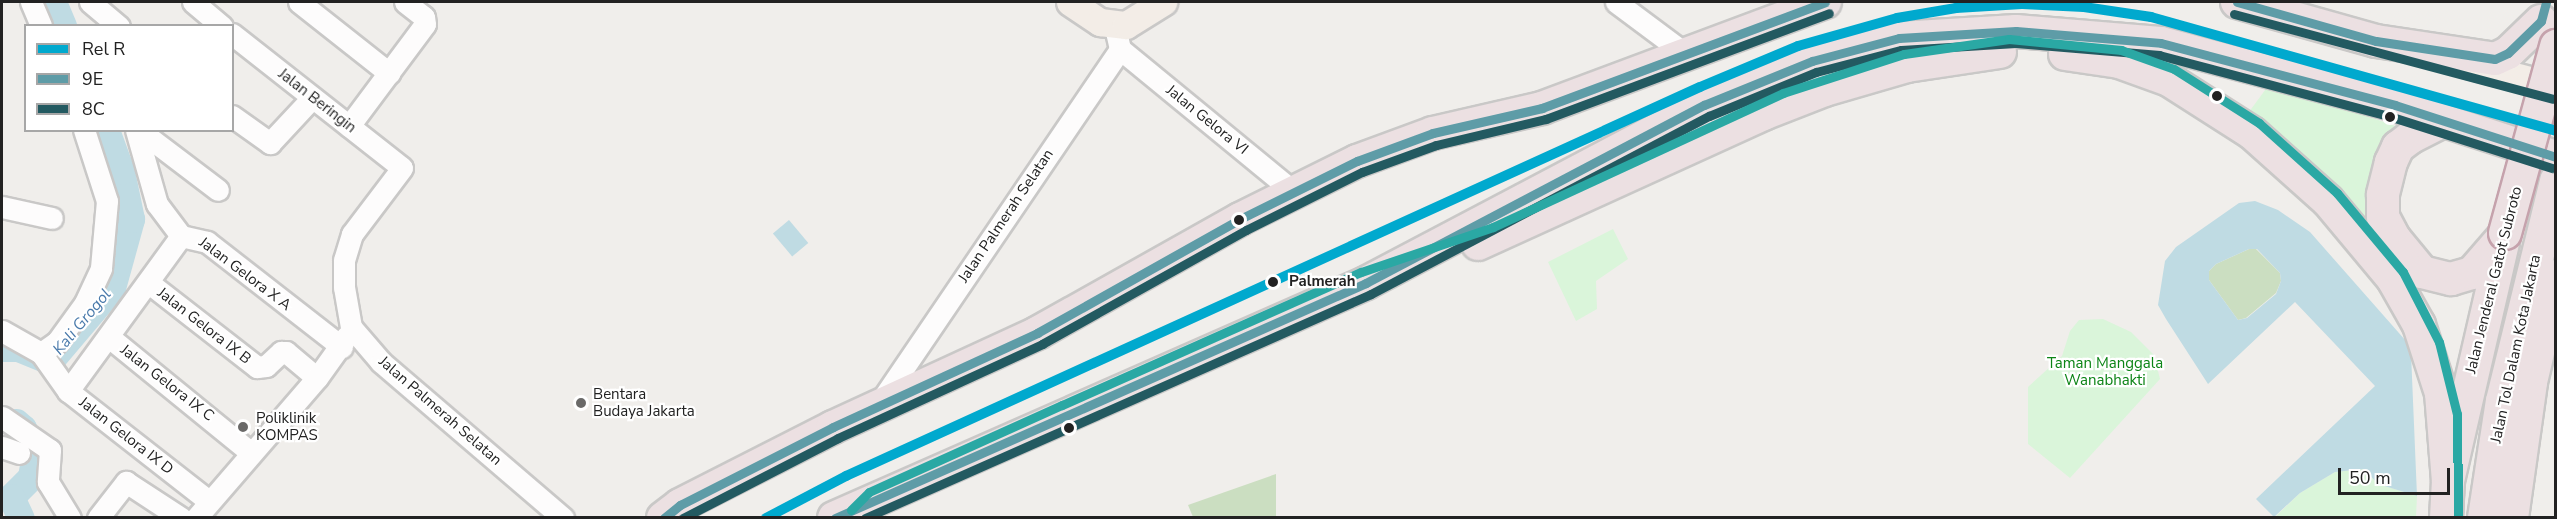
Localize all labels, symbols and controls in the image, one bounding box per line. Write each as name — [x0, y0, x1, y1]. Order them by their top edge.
legend — [24, 24, 234, 132]
text: Rel R — [82, 37, 125, 61]
street label: Jalan Beringin — [274, 65, 360, 137]
text: 9E — [82, 67, 103, 91]
street label: Jalan Gelora VI — [1162, 81, 1252, 159]
unlabelled marker — [2211, 90, 2223, 102]
text: 8C — [82, 97, 105, 121]
unlabelled marker — [2384, 111, 2396, 123]
street label: Jalan Palmerah Selatan — [955, 146, 1057, 286]
street label: Jalan Jenderal Gatot Subroto — [2462, 185, 2526, 375]
unlabelled marker — [1233, 214, 1245, 226]
street label: Jalan Gelora X A — [195, 233, 295, 315]
street label: Jalan Tol Dalam Kota Jakarta — [2487, 253, 2545, 445]
marker: Palmerah — [1262, 271, 1284, 293]
place label: Palmerah — [1289, 273, 1355, 291]
street label: Jalan Gelora IX B — [154, 284, 254, 368]
water label: Kali Grogol — [49, 285, 115, 359]
street label: Jalan Gelora IX C — [117, 341, 217, 425]
street label: Jalan Palmerah Selatan — [375, 353, 505, 469]
park label: Taman Manggala Wanabhakti — [2047, 354, 2163, 389]
place label: Bentara Budaya Jakarta — [593, 385, 695, 420]
street label: Jalan Gelora IX D — [75, 394, 177, 478]
marker: Bentara Budaya Jakarta — [574, 396, 588, 410]
place label: Poliklinik KOMPAS — [256, 409, 318, 444]
marker: Poliklinik KOMPAS — [234, 418, 252, 436]
unlabelled marker — [1063, 422, 1075, 434]
scale bar — [2341, 456, 2454, 494]
text: 50 m — [2349, 466, 2391, 490]

